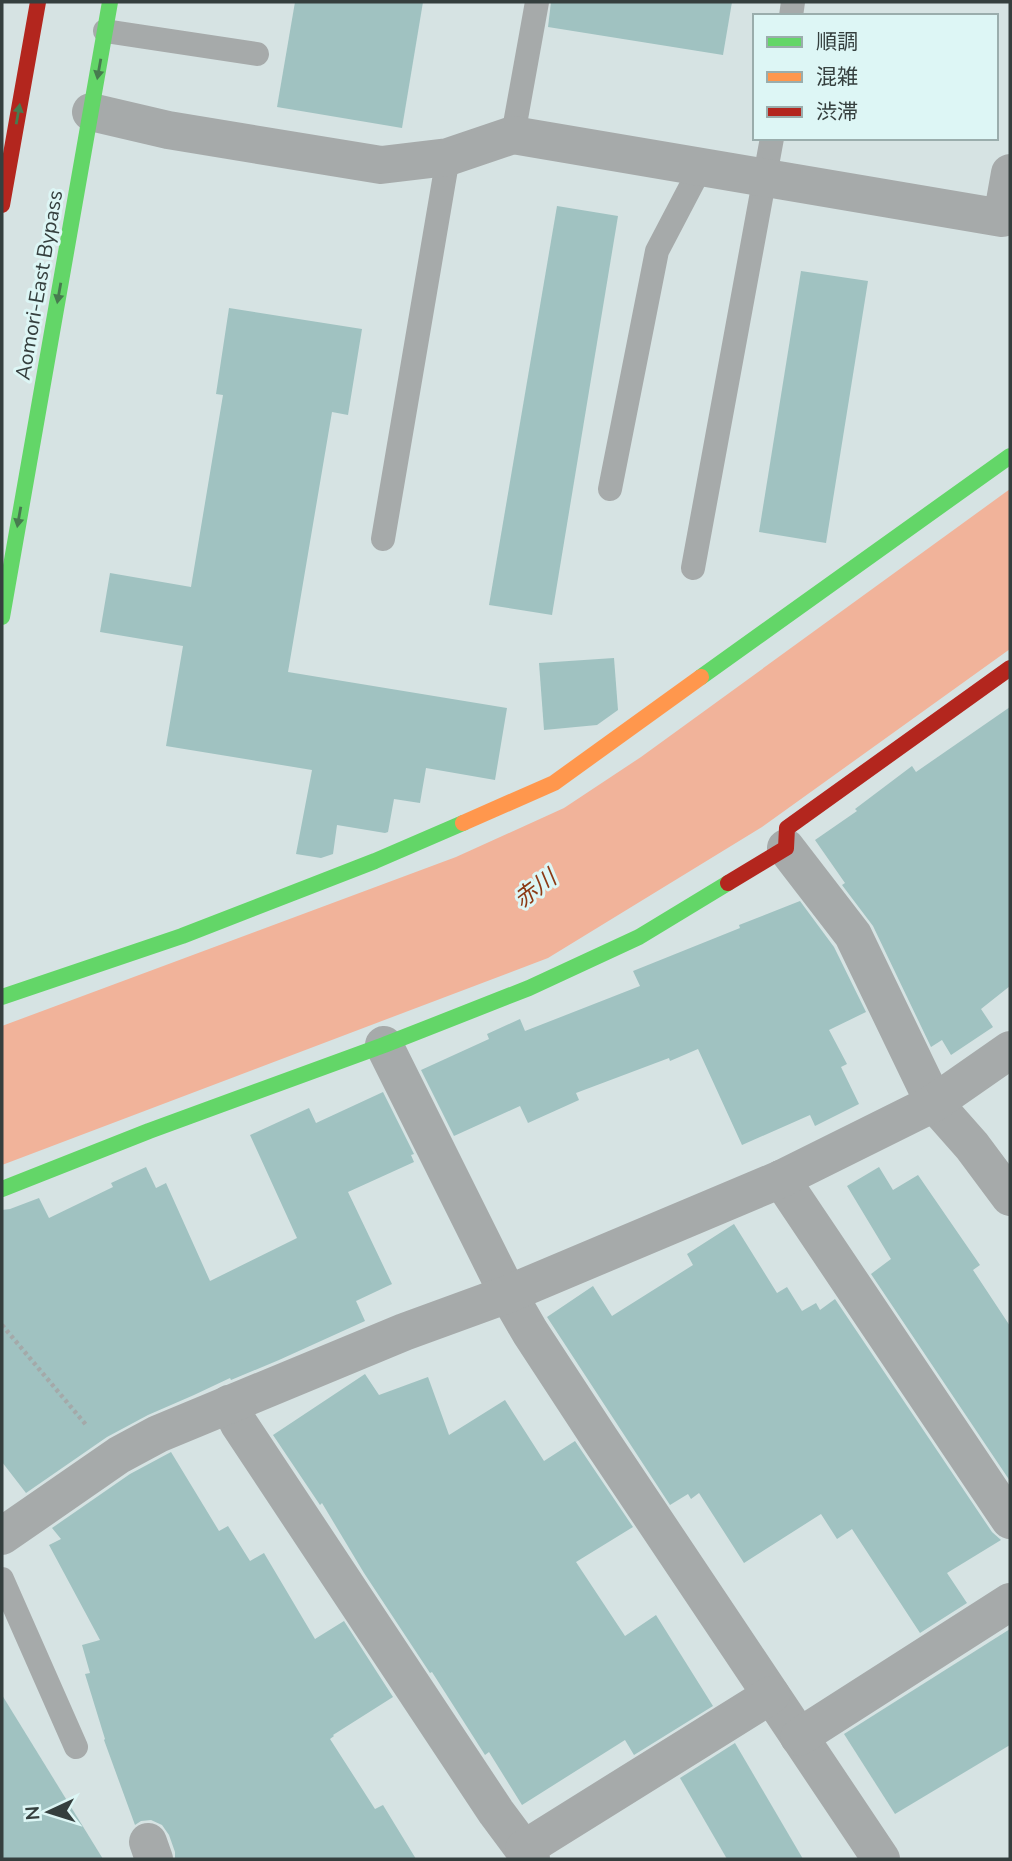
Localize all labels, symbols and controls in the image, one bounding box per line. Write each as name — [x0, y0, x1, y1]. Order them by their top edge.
legend — [753, 14, 998, 140]
text: 順調 — [816, 28, 858, 56]
one-way arrow — [93, 58, 104, 80]
text: 混雑 — [816, 63, 858, 91]
text: 渋滞 — [816, 98, 858, 126]
one-way arrow — [13, 103, 24, 125]
street label: Aomori-East Bypass — [9, 188, 69, 382]
one-way arrow — [53, 282, 64, 304]
one-way arrow — [14, 506, 25, 528]
water label: 赤川 — [507, 861, 565, 915]
north arrow — [14, 1777, 84, 1847]
text: N — [20, 1805, 47, 1821]

